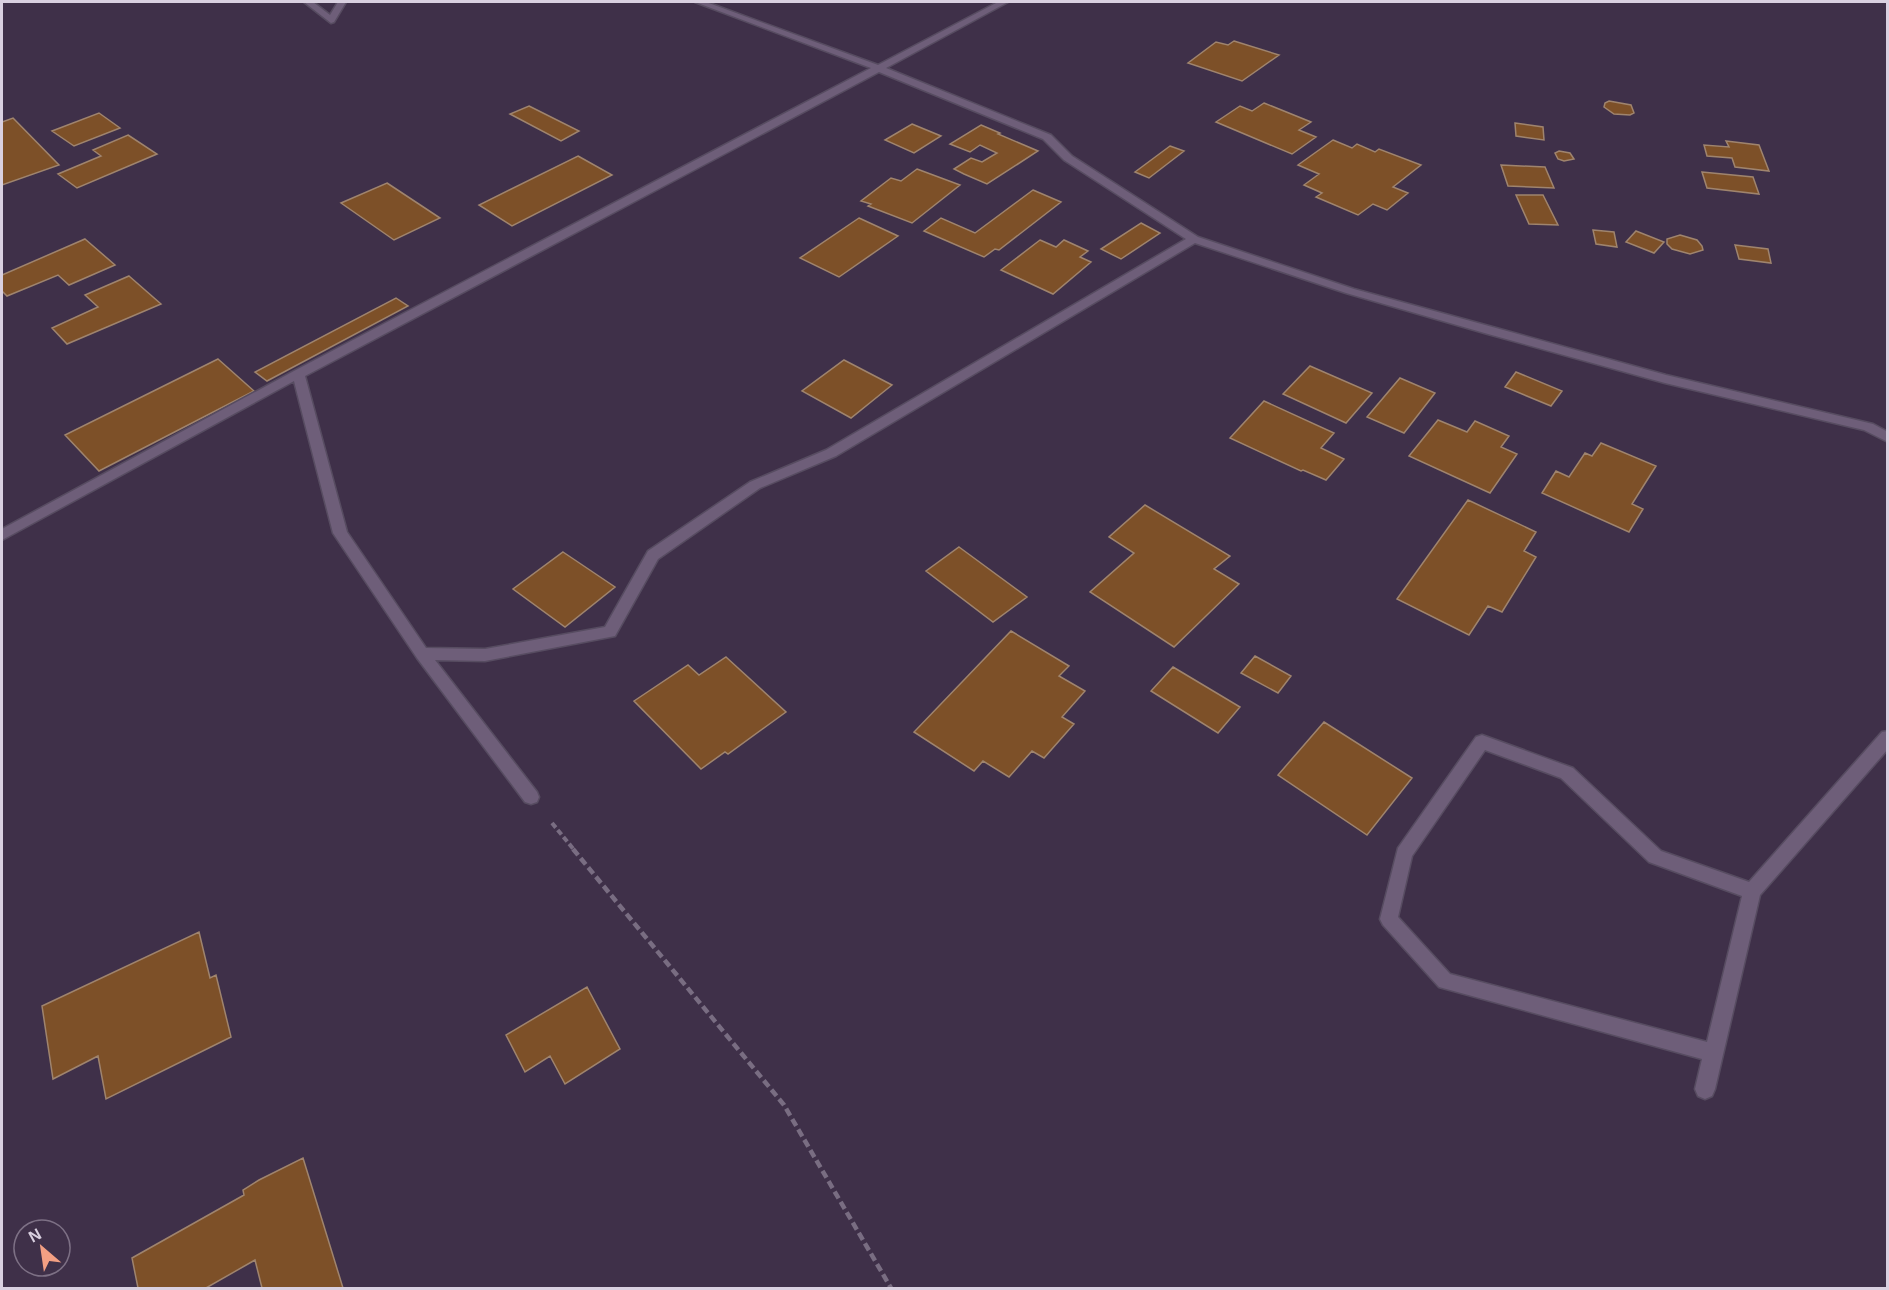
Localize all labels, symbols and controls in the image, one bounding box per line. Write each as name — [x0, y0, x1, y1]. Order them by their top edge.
north arrow — [12, 1218, 72, 1278]
text: N — [26, 1225, 44, 1246]

